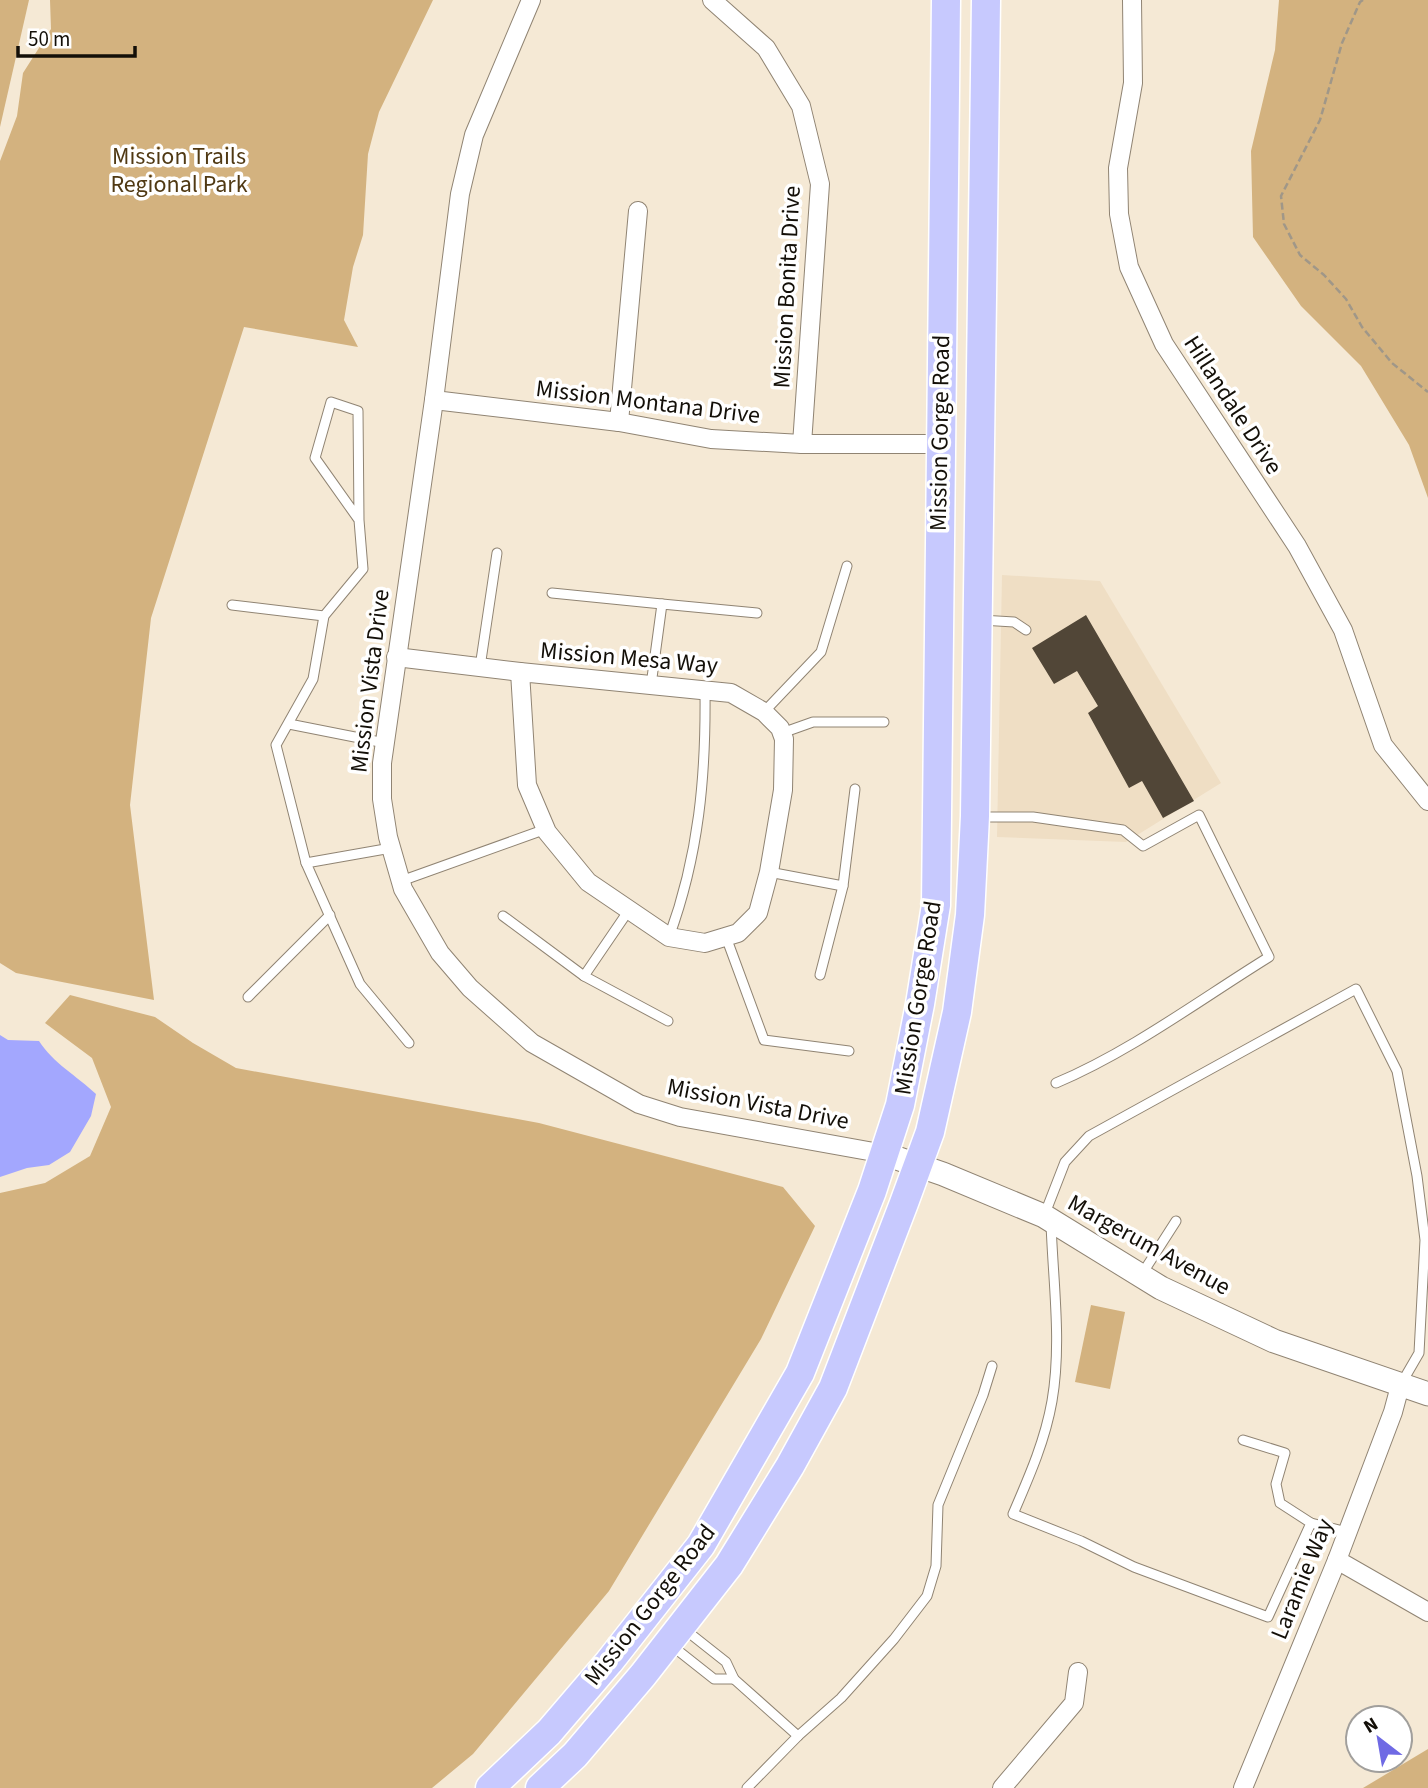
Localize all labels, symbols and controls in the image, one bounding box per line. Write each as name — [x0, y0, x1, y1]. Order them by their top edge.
scale bar — [18, 14, 135, 58]
text: 50 m — [28, 24, 70, 54]
park label: Mission Trails Regional Park — [110, 139, 248, 202]
street label: Mission Bonita Drive — [764, 185, 810, 389]
street label: Hillandale Drive — [1175, 329, 1291, 481]
street label: Mission Gorge Road — [921, 335, 959, 531]
street label: Mission Montana Drive — [534, 371, 762, 433]
street label: Mission Vista Drive — [341, 587, 399, 775]
street label: Mission Mesa Way — [539, 633, 719, 683]
street label: Mission Gorge Road — [885, 898, 951, 1098]
street label: Mission Vista Drive — [664, 1069, 852, 1139]
street label: Margerum Avenue — [1061, 1186, 1237, 1304]
street label: Laramie Way — [1262, 1513, 1342, 1645]
street label: Mission Gorge Road — [576, 1517, 724, 1693]
north arrow — [1344, 1704, 1414, 1774]
text: N — [1359, 1711, 1383, 1741]

